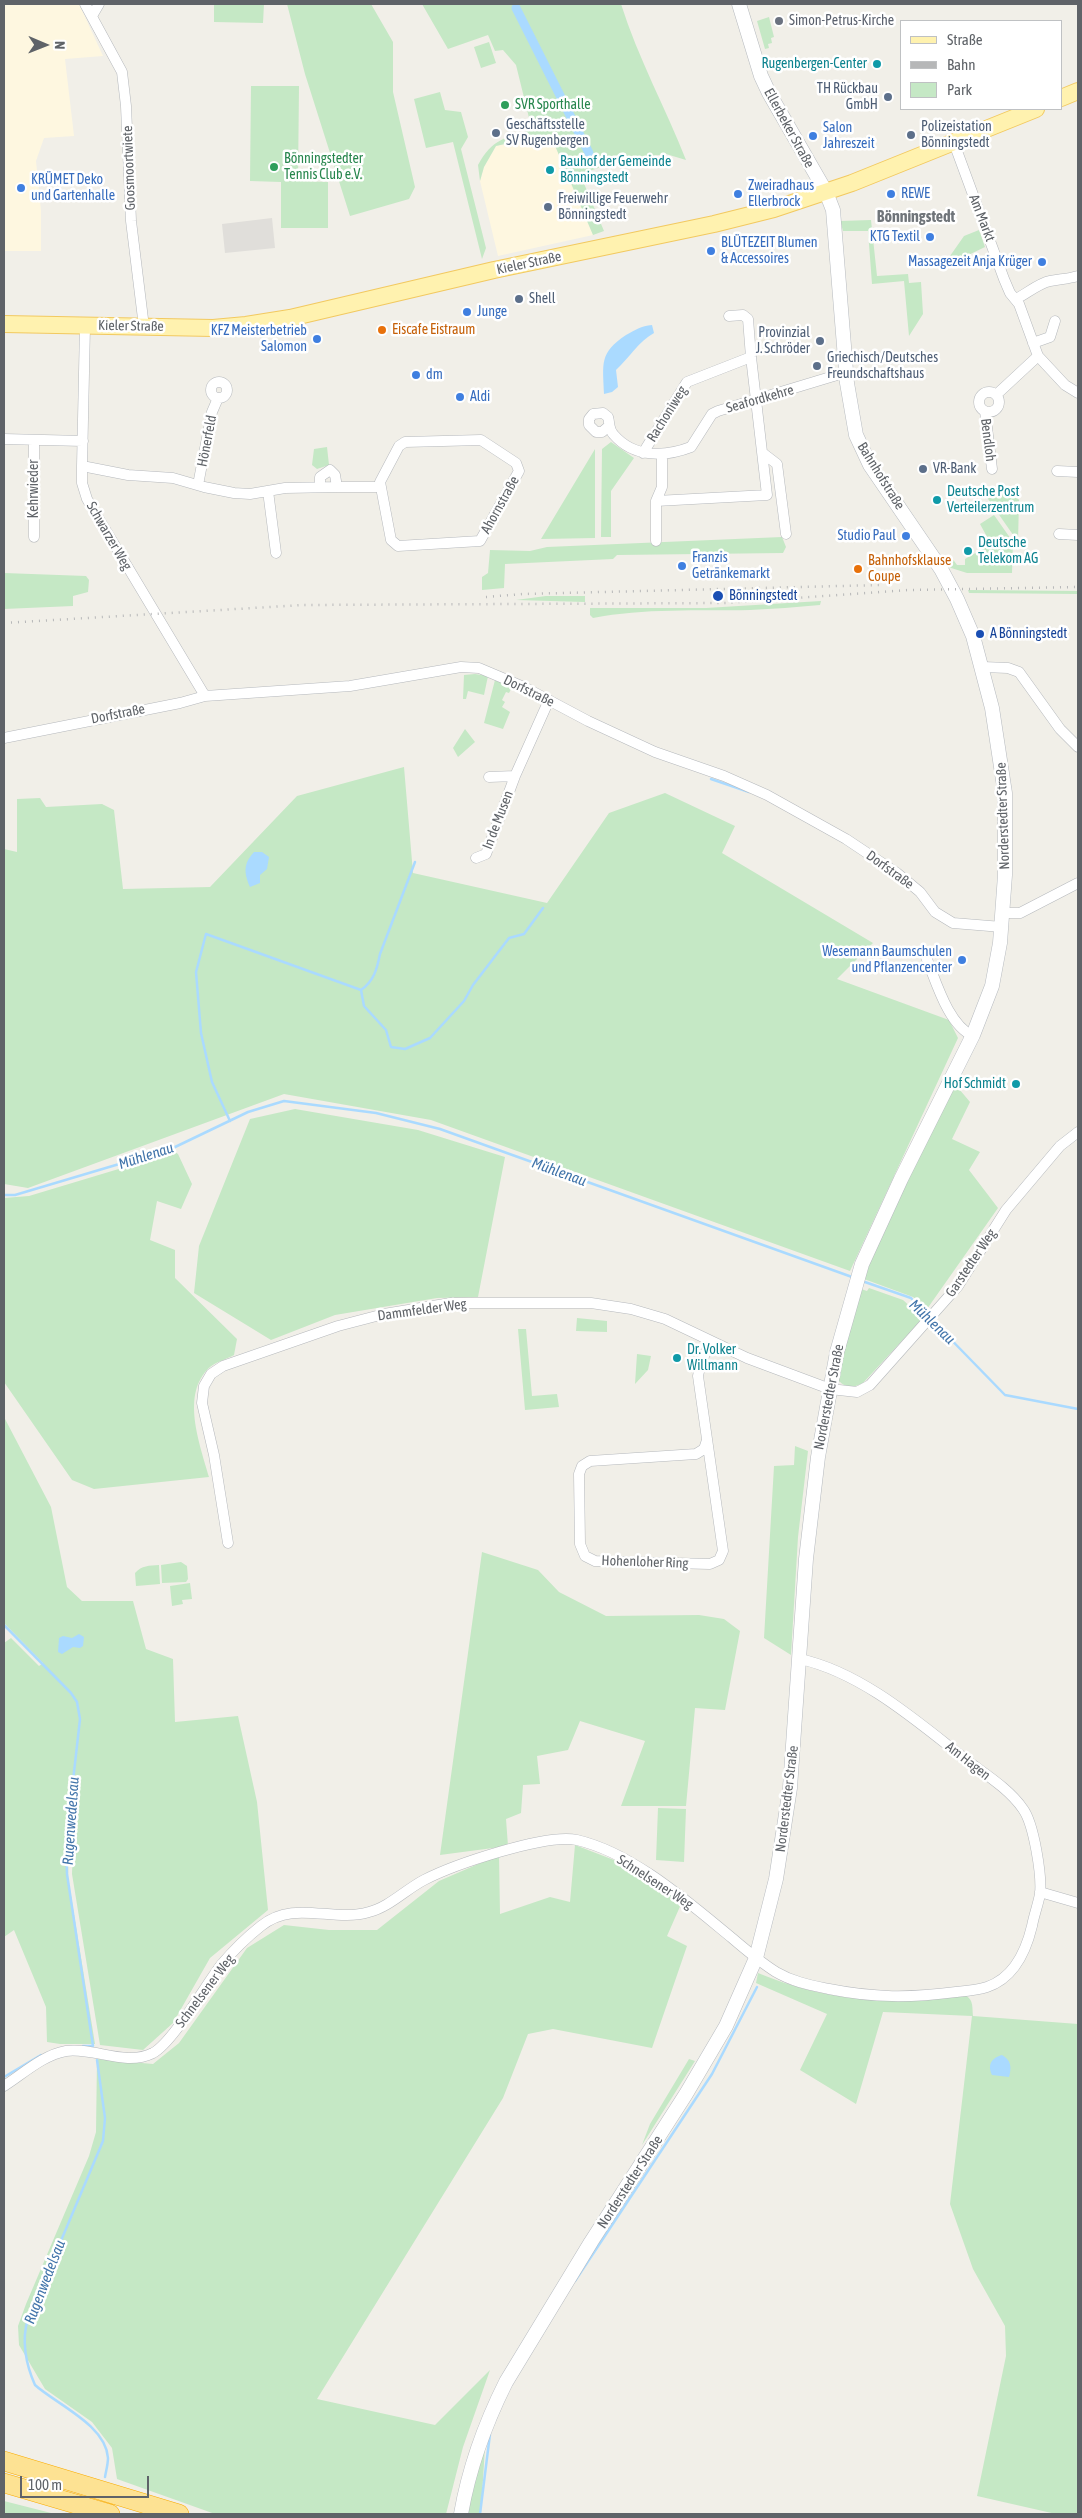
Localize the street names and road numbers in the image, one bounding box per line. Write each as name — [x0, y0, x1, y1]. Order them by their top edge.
street label: Ellerbeker Straße — [760, 85, 818, 171]
street label: Goosmoortwiete — [119, 125, 139, 211]
street label: Am Markt — [965, 192, 999, 244]
street label: Kieler Straße — [495, 248, 563, 278]
street label: Kieler Straße — [98, 317, 164, 335]
street label: Seafordkehre — [724, 381, 796, 417]
street label: Rachoniweg — [643, 383, 691, 445]
street label: Hönerfeld — [194, 414, 220, 468]
street label: Bendloh — [977, 417, 999, 463]
street label: Bahnhofstraße — [854, 439, 908, 513]
street label: Kehrwieder — [26, 460, 42, 518]
street label: Ahornstraße — [477, 473, 523, 537]
street label: Schwarzer Weg — [83, 499, 135, 573]
street label: Dorfstraße — [501, 671, 557, 711]
street label: Dorfstraße — [90, 701, 146, 727]
street label: Norderstedter Straße — [993, 762, 1013, 870]
street label: In de Musen — [479, 788, 517, 852]
street label: Dorfstraße — [863, 847, 917, 893]
street label: Garstedter Weg — [942, 1226, 1000, 1300]
street label: Dammfelder Weg — [377, 1295, 467, 1325]
street label: Norderstedter Straße — [811, 1343, 847, 1451]
street label: Hohenloher Ring — [601, 1552, 689, 1572]
street label: Am Hagen — [942, 1738, 994, 1784]
street label: Norderstedter Straße — [772, 1745, 802, 1853]
street label: Schnelsener Weg — [614, 1851, 696, 1913]
street label: Schnelsener Weg — [172, 1951, 238, 2031]
street label: Norderstedter Straße — [594, 2132, 666, 2232]

